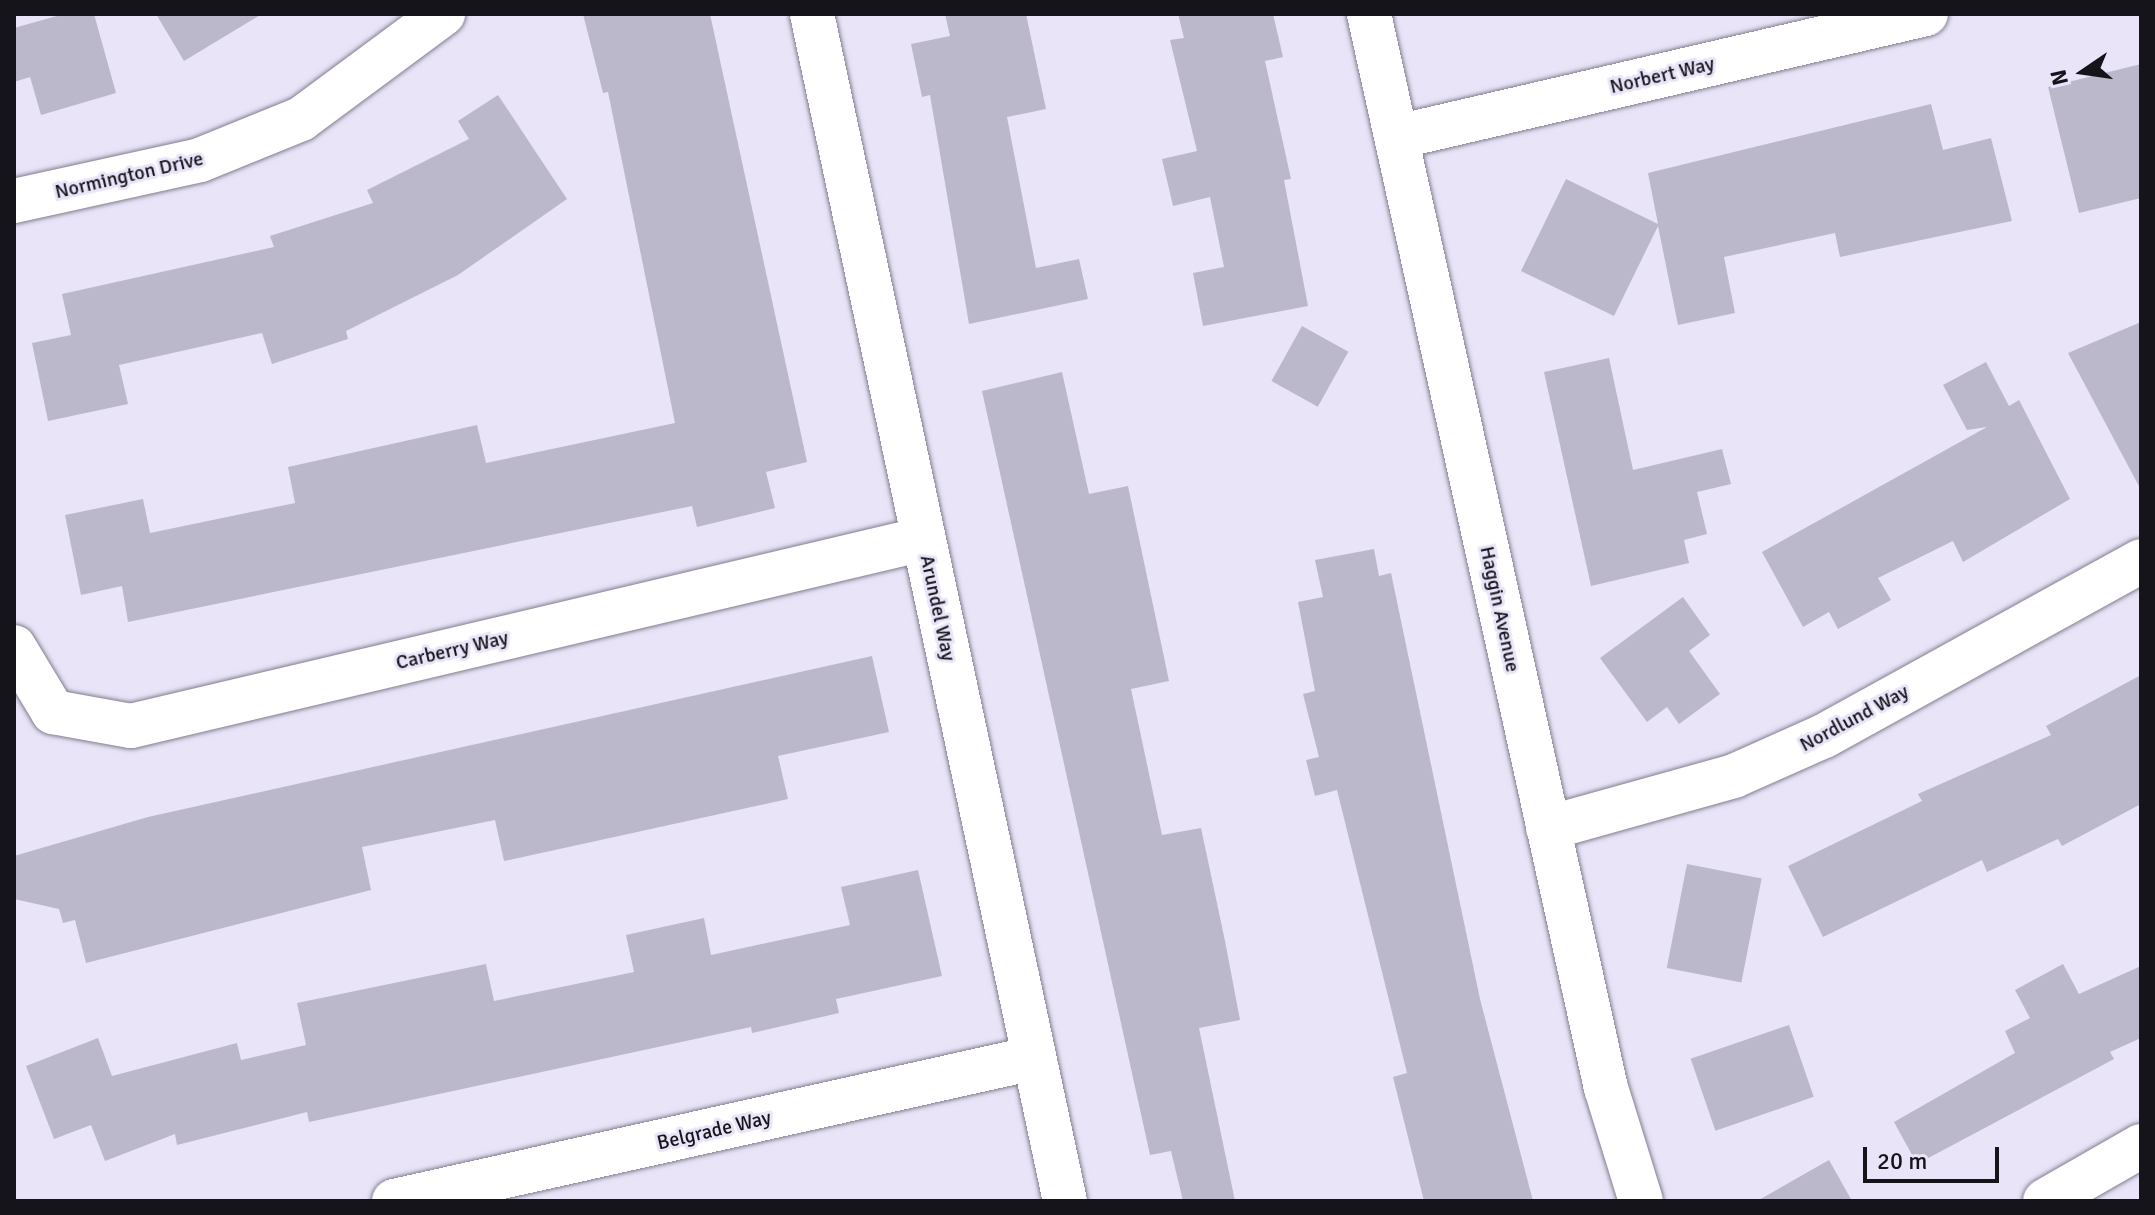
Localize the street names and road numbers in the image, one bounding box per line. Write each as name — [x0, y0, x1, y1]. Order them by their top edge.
street label: Norbert Way — [1607, 51, 1717, 99]
street label: Normington Drive — [53, 146, 205, 204]
street label: Haggin Avenue — [1475, 544, 1525, 674]
street label: Arundel Way — [915, 553, 961, 663]
street label: Carberry Way — [394, 625, 510, 675]
street label: Nordlund Way — [1795, 679, 1913, 757]
street label: Belgrade Way — [655, 1105, 773, 1155]

